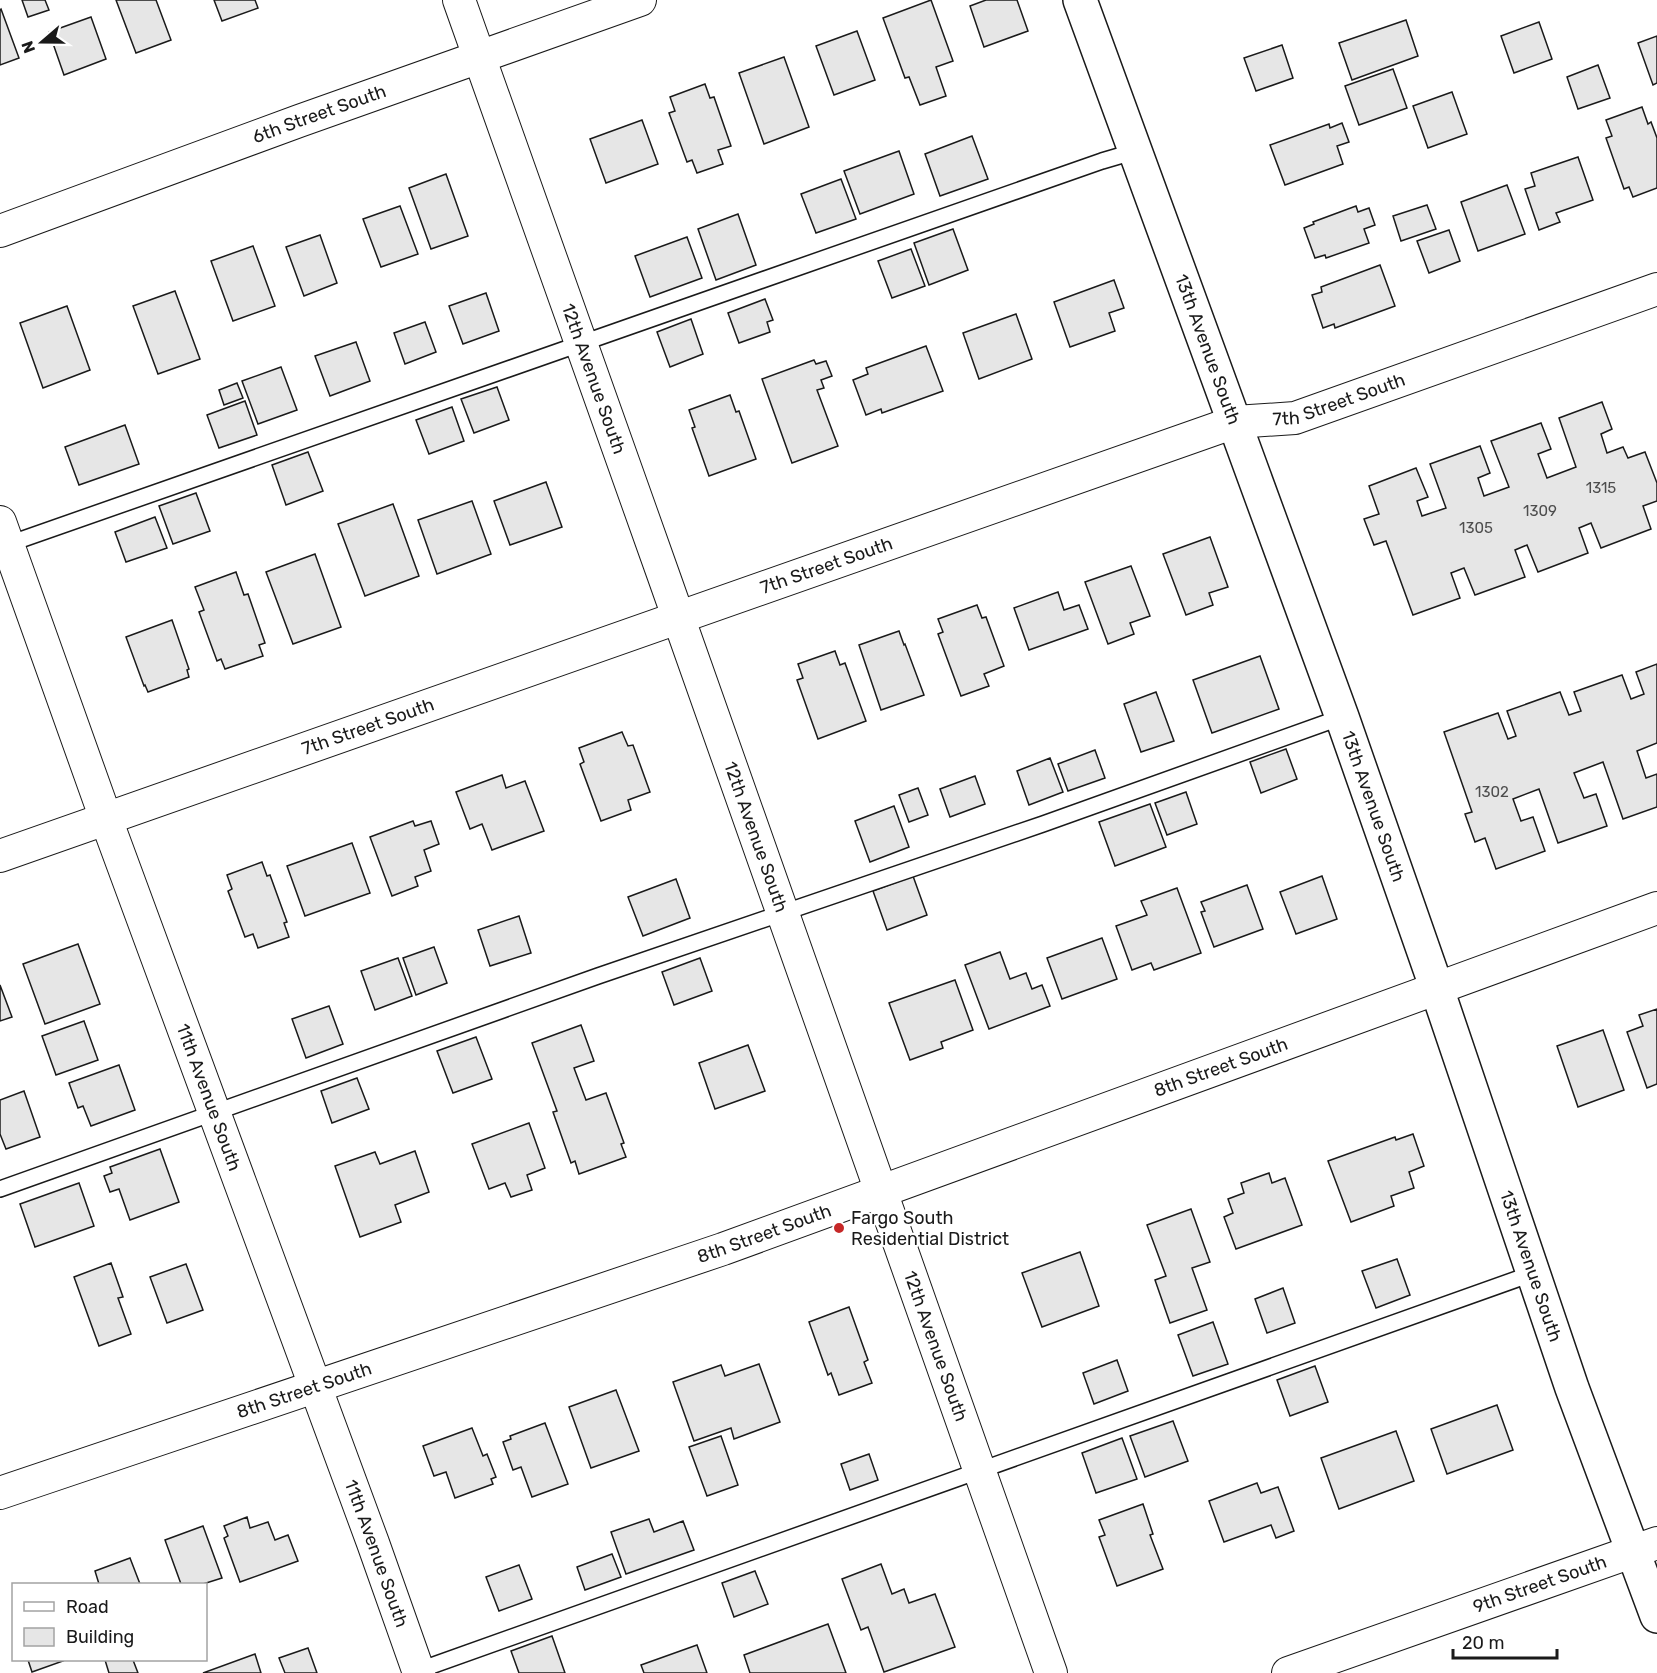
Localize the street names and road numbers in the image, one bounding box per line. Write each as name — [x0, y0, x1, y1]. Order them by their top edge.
street label: 6th Street South — [249, 80, 389, 148]
street label: 13th Avenue South — [1170, 271, 1245, 428]
street label: 12th Avenue South — [557, 301, 630, 457]
street label: 7th Street South — [1272, 369, 1408, 430]
street label: 7th Street South — [757, 532, 895, 599]
street label: 7th Street South — [299, 693, 437, 760]
street label: 13th Avenue South — [1337, 728, 1410, 885]
street label: 12th Avenue South — [719, 759, 793, 915]
street label: 11th Avenue South — [171, 1021, 246, 1174]
street label: 8th Street South — [1151, 1033, 1291, 1102]
street label: 13th Avenue South — [1495, 1188, 1567, 1345]
street label: 8th Street South — [694, 1199, 834, 1268]
street label: 12th Avenue South — [899, 1268, 972, 1424]
street label: 8th Street South — [234, 1357, 374, 1423]
street label: 11th Avenue South — [340, 1477, 413, 1630]
street label: 9th Street South — [1470, 1551, 1610, 1618]

